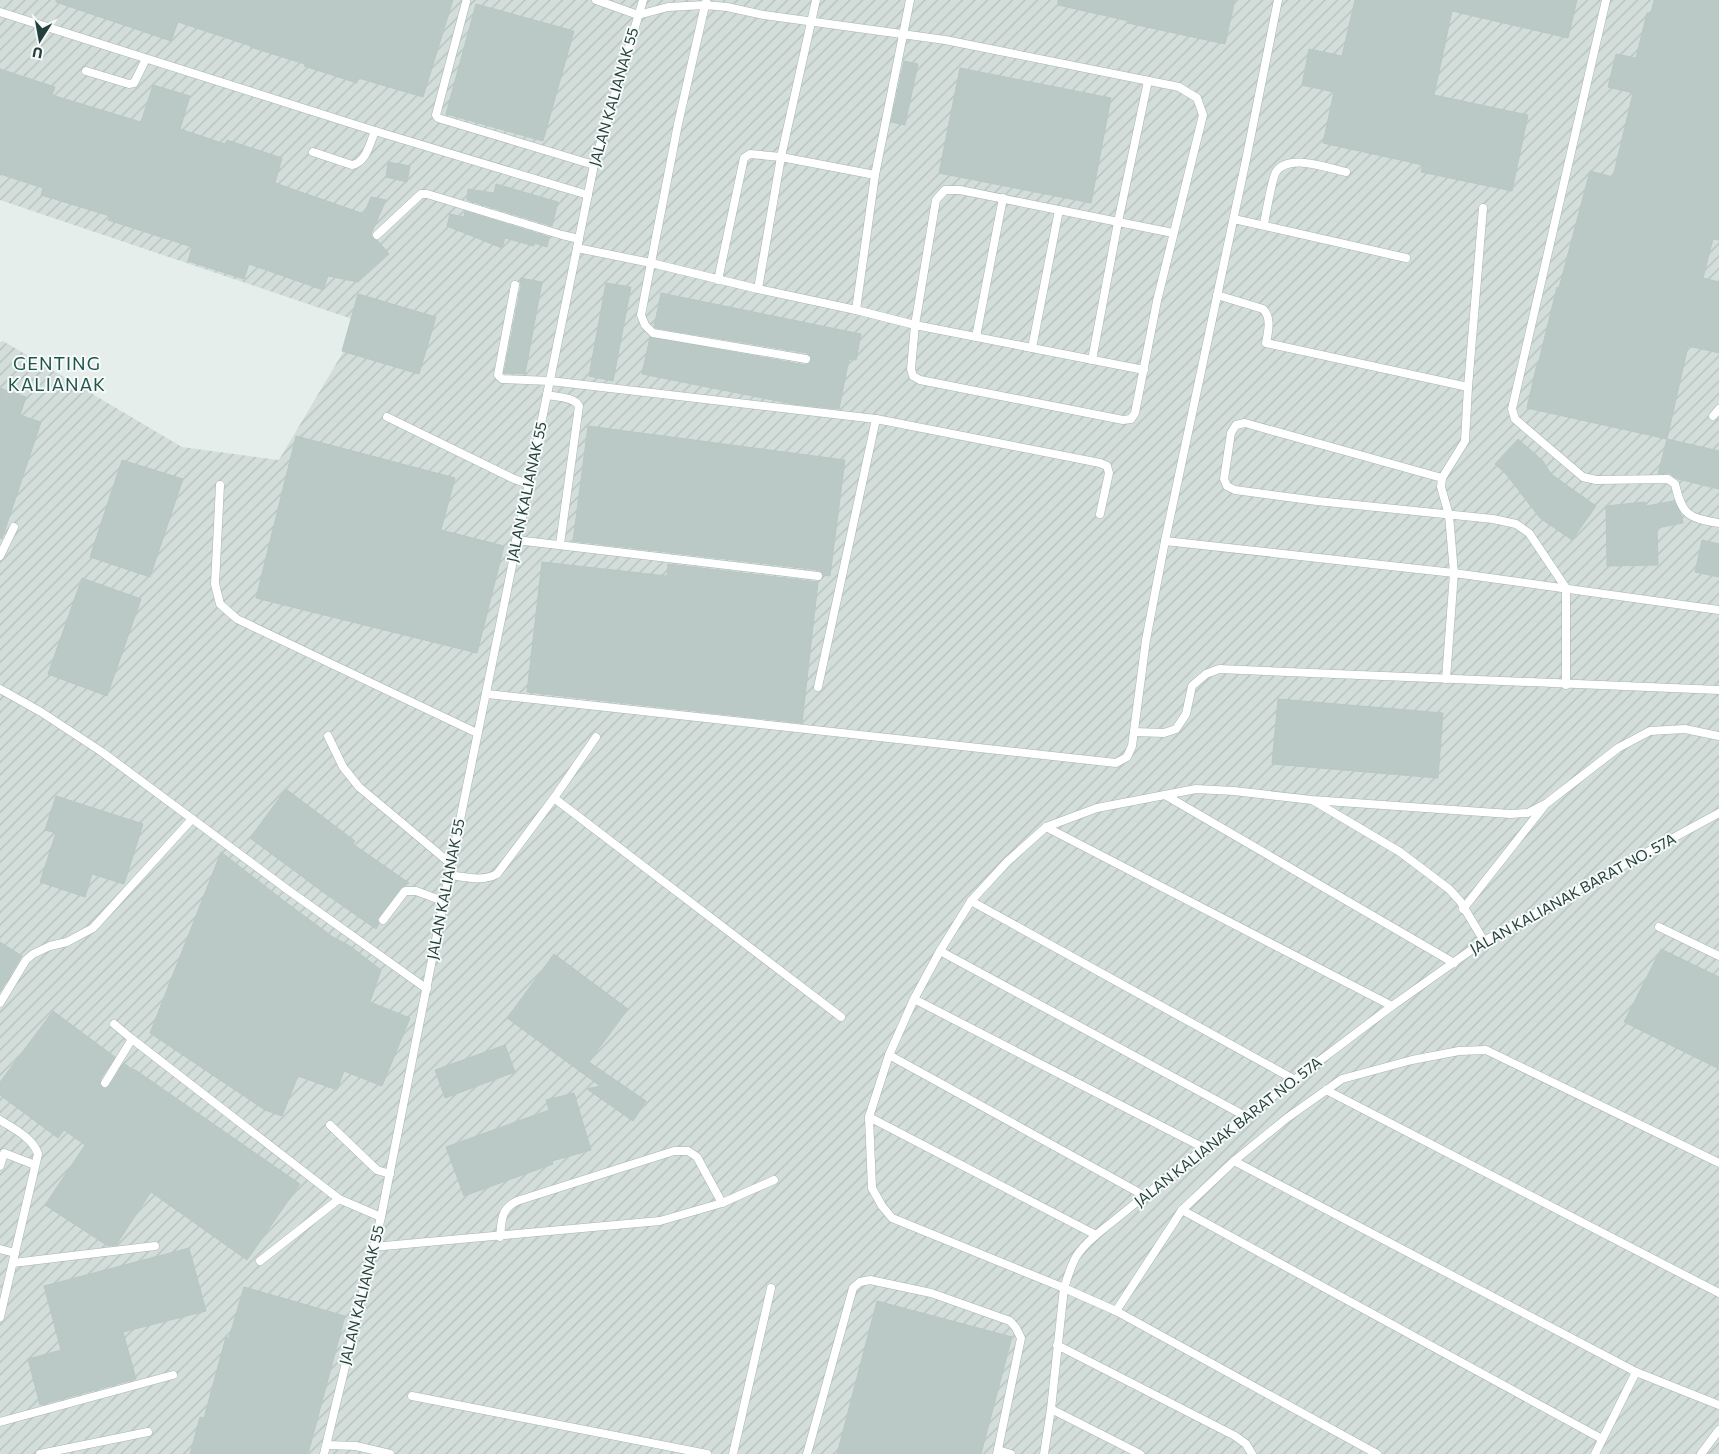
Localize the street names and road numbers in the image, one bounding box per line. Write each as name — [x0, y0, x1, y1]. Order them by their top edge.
street label: JALAN KALIANAK 55 — [585, 25, 641, 168]
street label: JALAN KALIANAK 55 — [502, 420, 550, 564]
street label: JALAN KALIANAK 55 — [423, 817, 468, 961]
street label: JALAN KALIANAK BARAT NO. 57A — [1466, 829, 1679, 957]
street label: JALAN KALIANAK BARAT NO. 57A — [1130, 1052, 1325, 1210]
street label: JALAN KALIANAK 55 — [335, 1223, 387, 1366]

